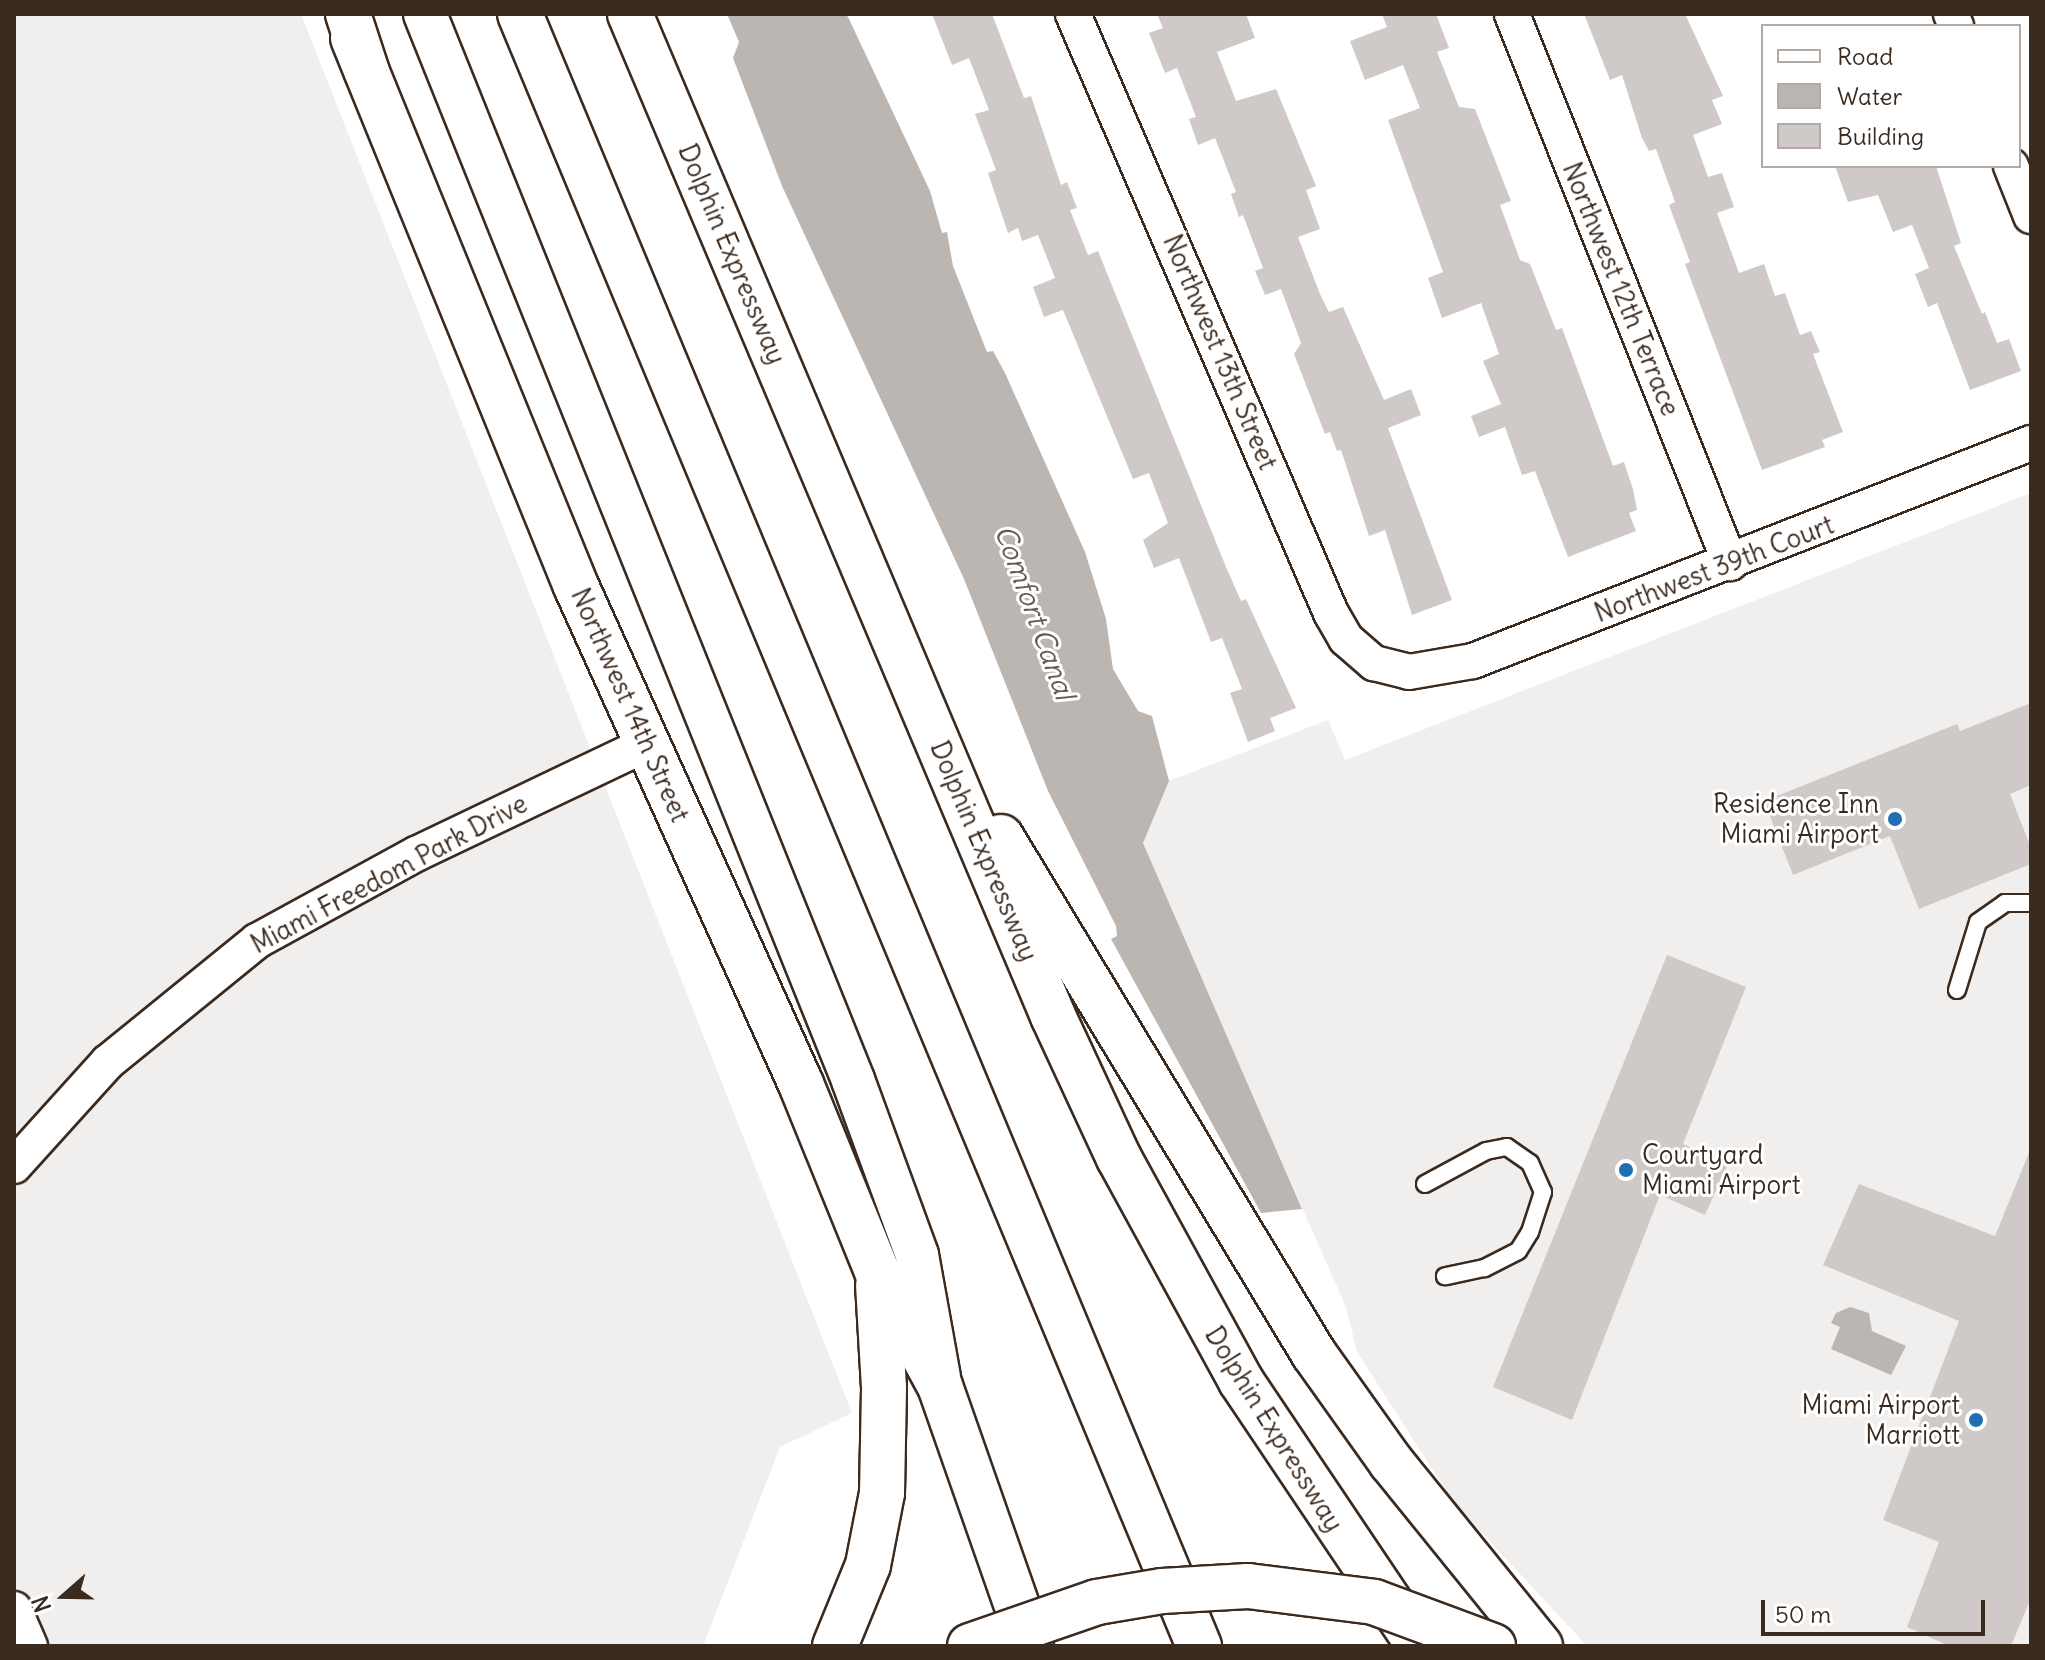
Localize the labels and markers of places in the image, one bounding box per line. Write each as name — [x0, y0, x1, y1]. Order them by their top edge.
place label: Residence Inn Miami Airport — [1713, 788, 1879, 850]
marker: Residence Inn Miami Airport — [1886, 810, 1904, 828]
place label: Courtyard Miami Airport — [1642, 1139, 1800, 1200]
marker: Courtyard Miami Airport — [1617, 1161, 1635, 1179]
place label: Miami Airport Marriott — [1802, 1389, 1960, 1450]
marker: Miami Airport Marriott — [1967, 1411, 1985, 1429]

